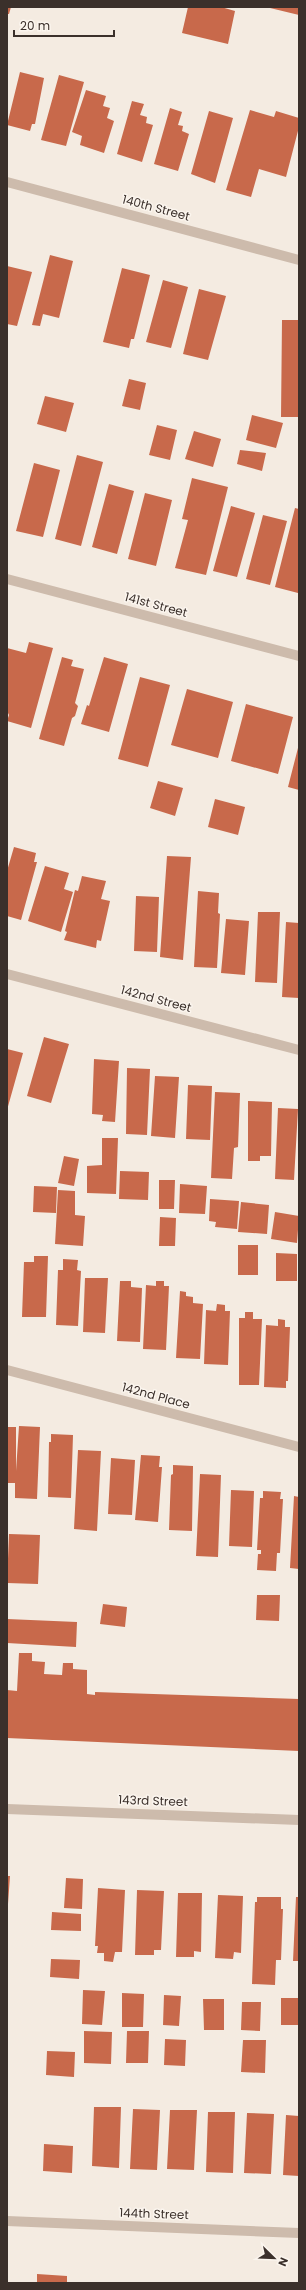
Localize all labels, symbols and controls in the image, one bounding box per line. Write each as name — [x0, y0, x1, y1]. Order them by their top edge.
scale bar — [14, 12, 114, 38]
text: 20 m — [20, 17, 50, 34]
street label: 140th Street — [120, 190, 192, 225]
street label: 141st Street — [123, 588, 189, 621]
street label: 142nd Street — [119, 981, 193, 1016]
street label: 142nd Place — [120, 1378, 192, 1413]
street label: 143rd Street — [118, 1791, 188, 1810]
street label: 144th Street — [119, 2204, 189, 2223]
north arrow — [254, 2238, 294, 2278]
text: N — [274, 2255, 292, 2269]

